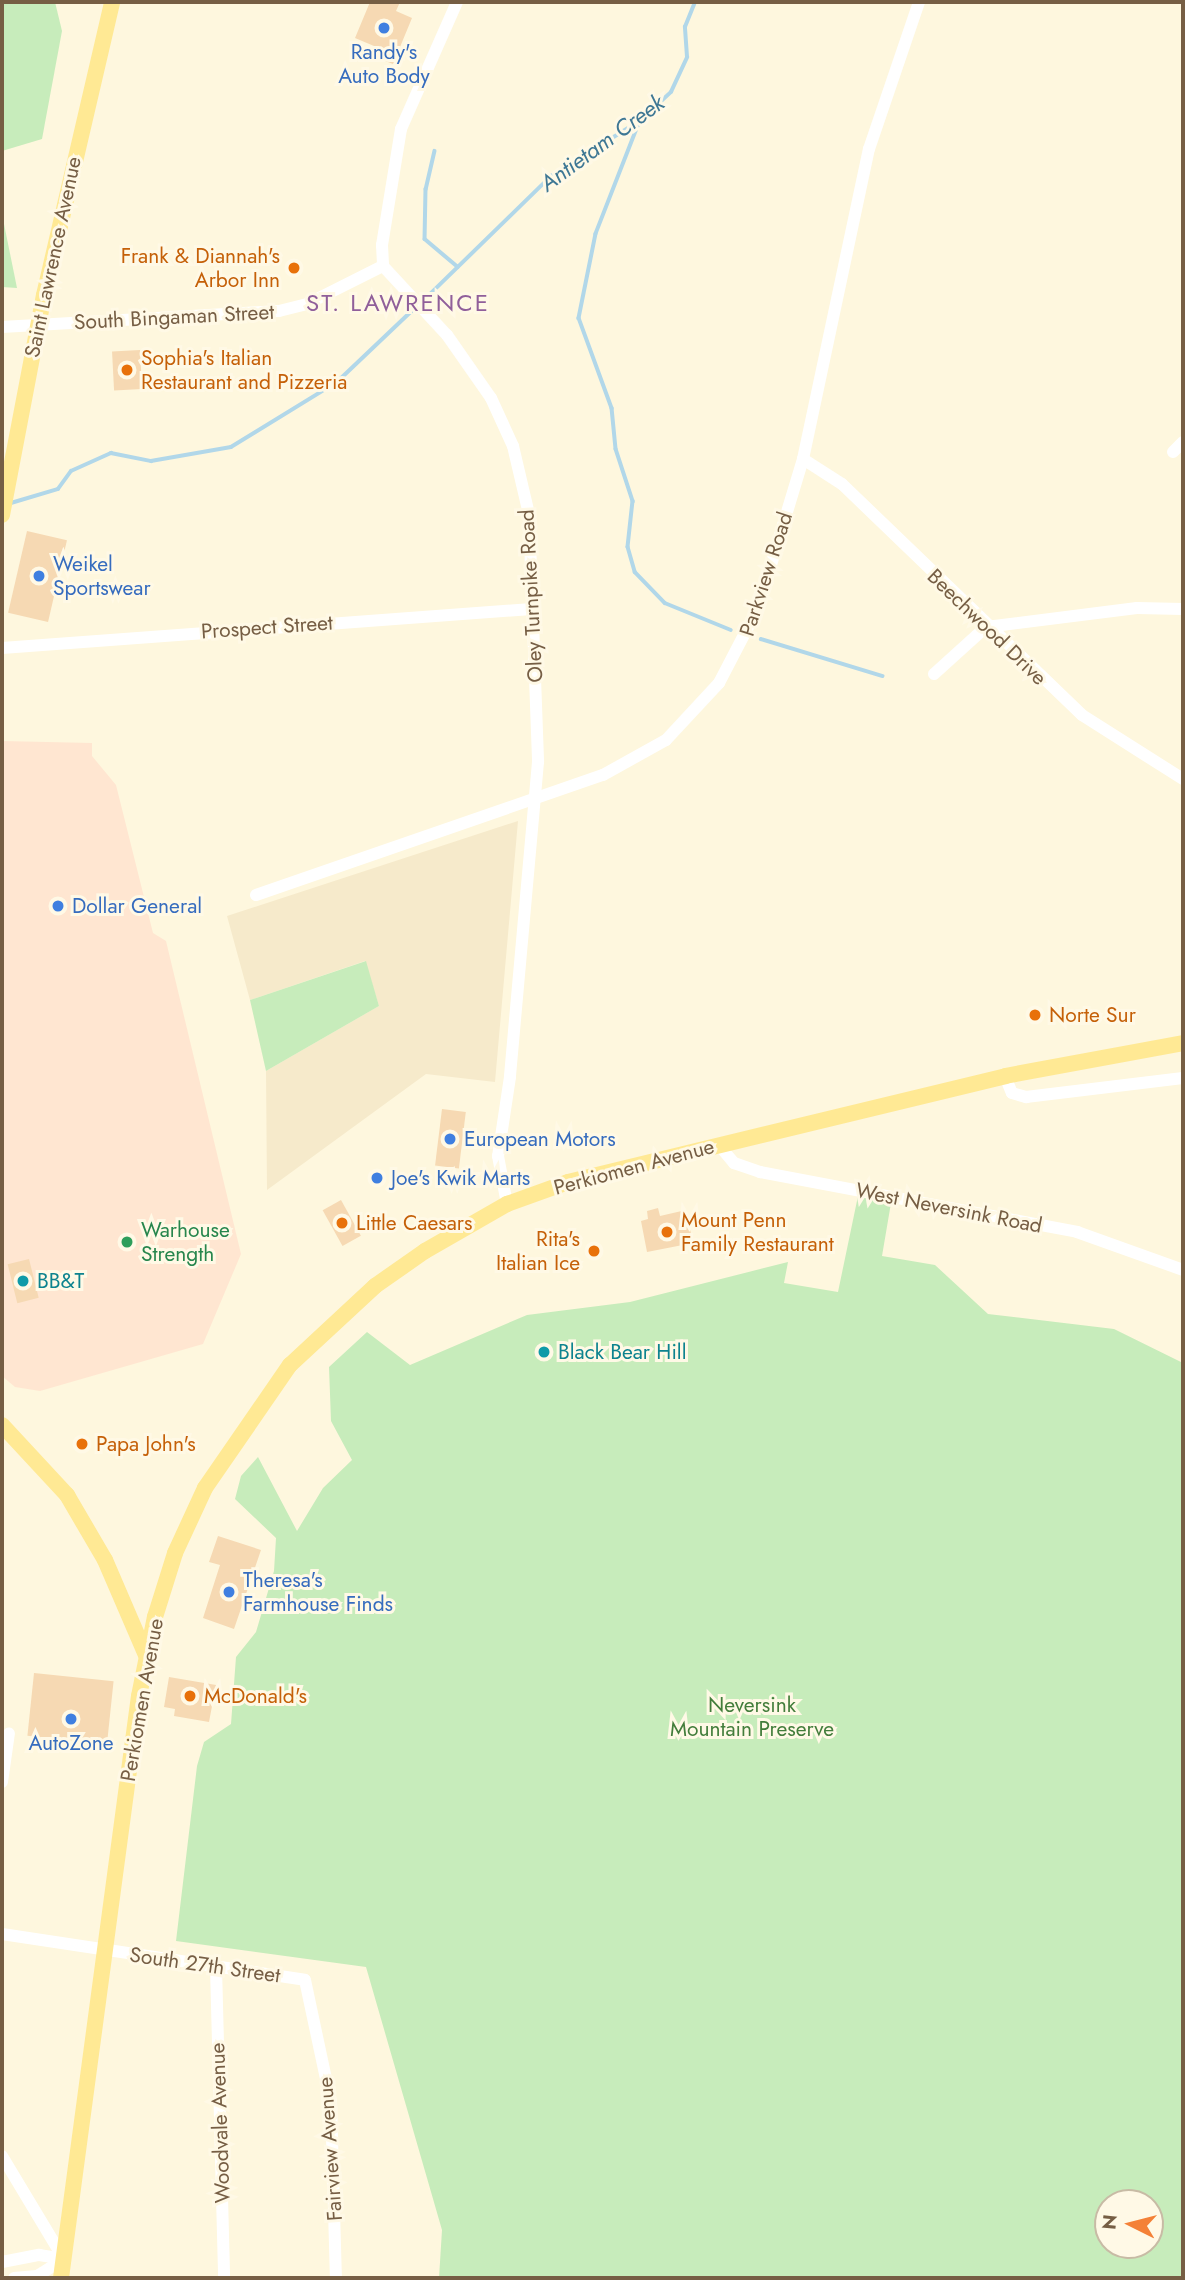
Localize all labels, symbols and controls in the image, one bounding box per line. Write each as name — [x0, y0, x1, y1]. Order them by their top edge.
marker: Randy's Auto Body — [376, 20, 392, 36]
place label: Randy's Auto Body — [338, 39, 430, 89]
water label: Antietam Creek — [534, 89, 670, 197]
street label: Saint Lawrence Avenue — [19, 154, 87, 360]
place label: Frank & Diannah's Arbor Inn — [121, 243, 280, 293]
marker: Frank & Diannah's Arbor Inn — [286, 260, 302, 276]
district label: ST. LAWRENCE — [308, 289, 488, 317]
street label: South Bingaman Street — [73, 299, 275, 335]
place label: Sophia's Italian Restaurant and Pizzeria — [141, 345, 347, 395]
marker: Sophia's Italian Restaurant and Pizzeria — [119, 362, 135, 378]
street label: Oley Turnpike Road — [514, 509, 548, 683]
street label: Parkview Road — [734, 509, 798, 639]
place label: Weikel Sportswear — [53, 551, 151, 601]
street label: Beechwood Drive — [922, 564, 1052, 690]
marker: Weikel Sportswear — [31, 568, 47, 584]
street label: Prospect Street — [200, 610, 334, 644]
place label: Dollar General — [72, 893, 202, 919]
marker: Dollar General — [50, 898, 66, 914]
place label: Norte Sur — [1049, 1002, 1136, 1028]
marker: Norte Sur — [1027, 1007, 1043, 1023]
place label: European Motors — [464, 1126, 616, 1152]
marker: European Motors — [442, 1131, 458, 1147]
street label: Perkiomen Avenue — [551, 1133, 717, 1201]
place label: Joe's Kwik Marts — [391, 1165, 530, 1191]
marker: Joe's Kwik Marts — [369, 1170, 385, 1186]
street label: West Neversink Road — [854, 1178, 1044, 1238]
place label: Mount Penn Family Restaurant — [681, 1207, 834, 1257]
place label: Little Caesars — [356, 1210, 472, 1236]
marker: Little Caesars — [334, 1215, 350, 1231]
place label: Warhouse Strength — [141, 1217, 230, 1267]
marker: Mount Penn Family Restaurant — [659, 1224, 675, 1240]
place label: Rita's Italian Ice — [496, 1226, 580, 1276]
marker: Warhouse Strength — [119, 1234, 135, 1250]
marker: Rita's Italian Ice — [586, 1243, 602, 1259]
place label: BB&T — [37, 1268, 84, 1294]
marker: BB&T — [15, 1273, 31, 1289]
place label: Black Bear Hill — [558, 1339, 686, 1365]
marker: Black Bear Hill — [536, 1344, 552, 1360]
place label: Papa John's — [96, 1431, 196, 1457]
marker: Papa John's — [74, 1436, 90, 1452]
place label: Theresa's Farmhouse Finds — [243, 1567, 393, 1617]
marker: Theresa's Farmhouse Finds — [221, 1584, 237, 1600]
street label: Perkiomen Avenue — [115, 1617, 169, 1783]
place label: McDonald's — [204, 1683, 307, 1709]
marker: McDonald's — [182, 1688, 198, 1704]
park label: Neversink Mountain Preserve — [670, 1692, 834, 1742]
marker: AutoZone — [63, 1711, 79, 1727]
place label: AutoZone — [28, 1730, 114, 1756]
street label: South 27th Street — [128, 1942, 282, 1988]
street label: Woodvale Avenue — [205, 2042, 235, 2204]
street label: Fairview Avenue — [312, 2076, 348, 2222]
north arrow — [1094, 2189, 1164, 2259]
text: N — [1095, 2213, 1124, 2231]

